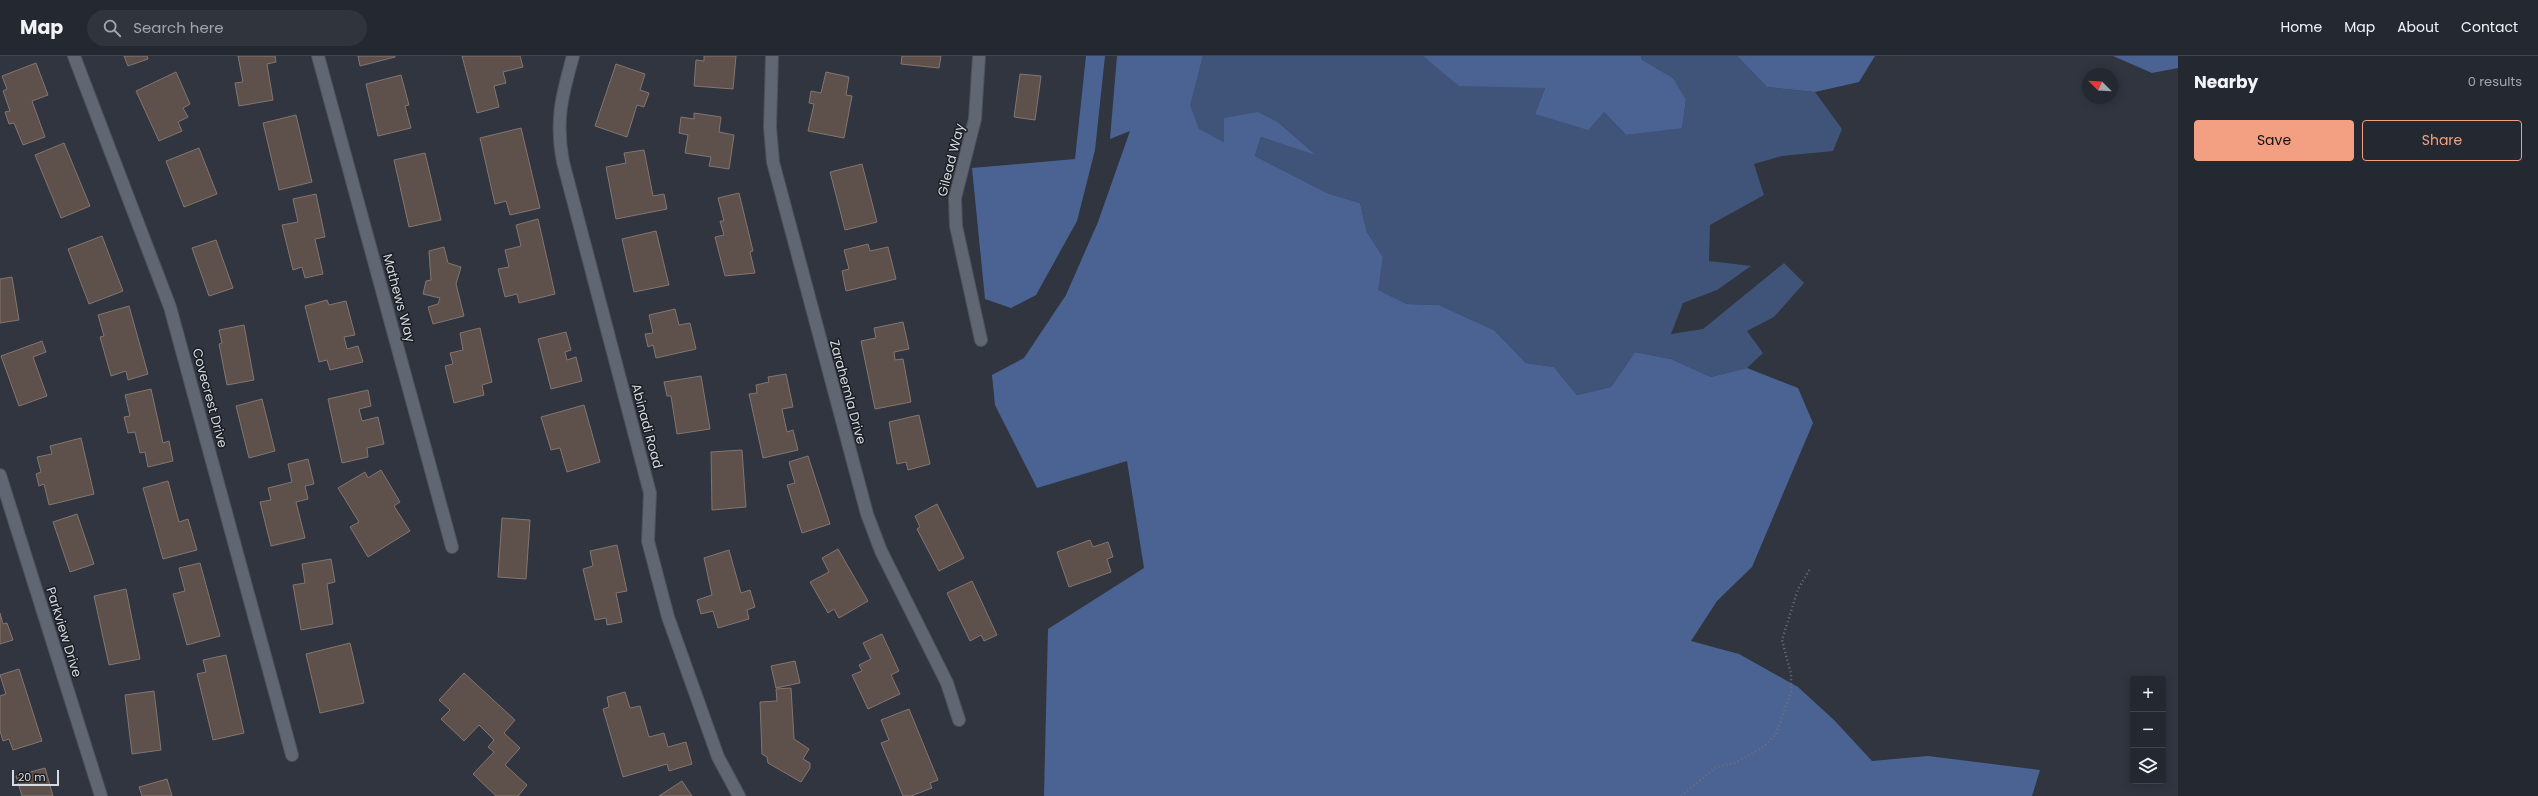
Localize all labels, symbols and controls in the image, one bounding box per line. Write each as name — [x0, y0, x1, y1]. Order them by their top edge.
search box — [87, 10, 367, 46]
text: Map — [20, 14, 63, 41]
icon: search — [101, 17, 123, 39]
text: Search here — [133, 17, 224, 38]
text: Home — [2280, 17, 2322, 37]
text: Map — [2344, 17, 2375, 37]
text: About — [2397, 17, 2439, 37]
text: Contact — [2461, 17, 2518, 37]
north arrow — [2082, 68, 2118, 104]
text: Nearby — [2194, 70, 2258, 94]
text: 0 results — [2468, 72, 2522, 91]
button: Save — [2194, 120, 2354, 161]
button: Share — [2362, 120, 2522, 161]
street label: Gilead Way — [933, 121, 969, 198]
street label: Mathews Way — [378, 252, 420, 345]
street label: Zarahemla Drive — [825, 338, 871, 446]
street label: Covecrest Drive — [188, 346, 232, 450]
street label: Abinadi Road — [627, 381, 667, 471]
street label: Parkview Drive — [41, 585, 87, 679]
map controls — [2130, 676, 2166, 784]
button: + — [2130, 676, 2166, 712]
button: − — [2130, 712, 2166, 748]
button: layers — [2130, 748, 2166, 784]
scale bar — [12, 768, 59, 787]
text: 20 m — [18, 769, 46, 785]

